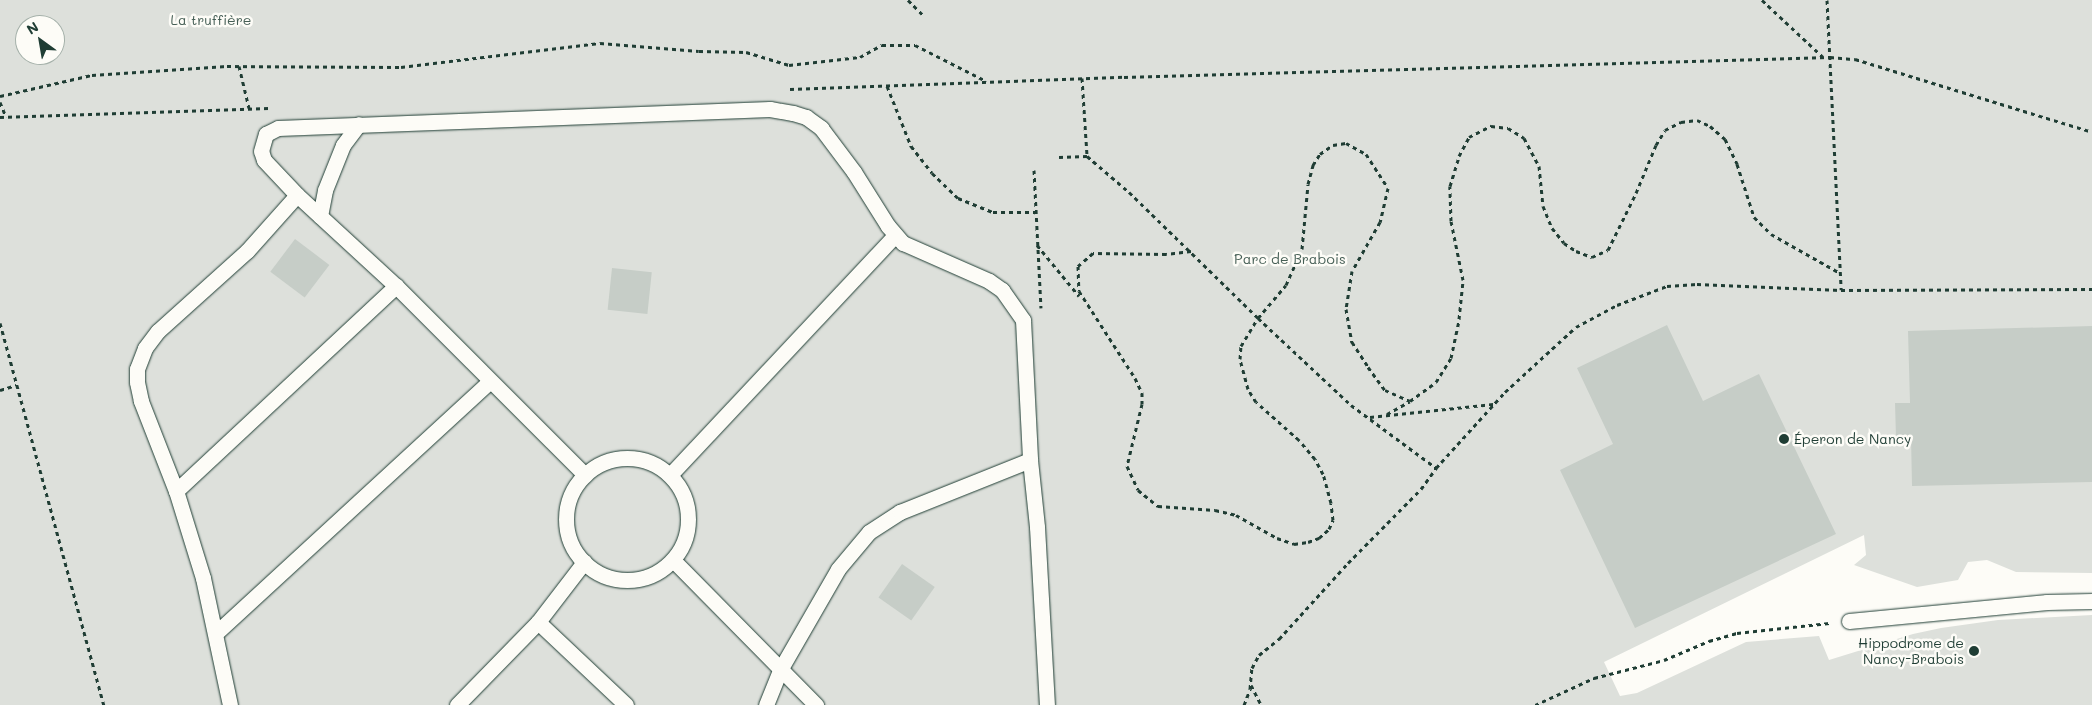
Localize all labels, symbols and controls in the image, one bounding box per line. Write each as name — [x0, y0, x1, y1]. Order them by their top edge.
park label: La truffière — [171, 12, 251, 28]
north arrow — [15, 15, 65, 65]
text: N — [23, 17, 42, 39]
park label: Parc de Brabois — [1234, 251, 1346, 267]
place label: Éperon de Nancy — [1794, 431, 1911, 447]
marker: Éperon de Nancy — [1778, 433, 1790, 445]
place label: Hippodrome de Nancy-Brabois — [1858, 635, 1964, 668]
marker: Hippodrome de Nancy-Brabois — [1968, 645, 1980, 657]

